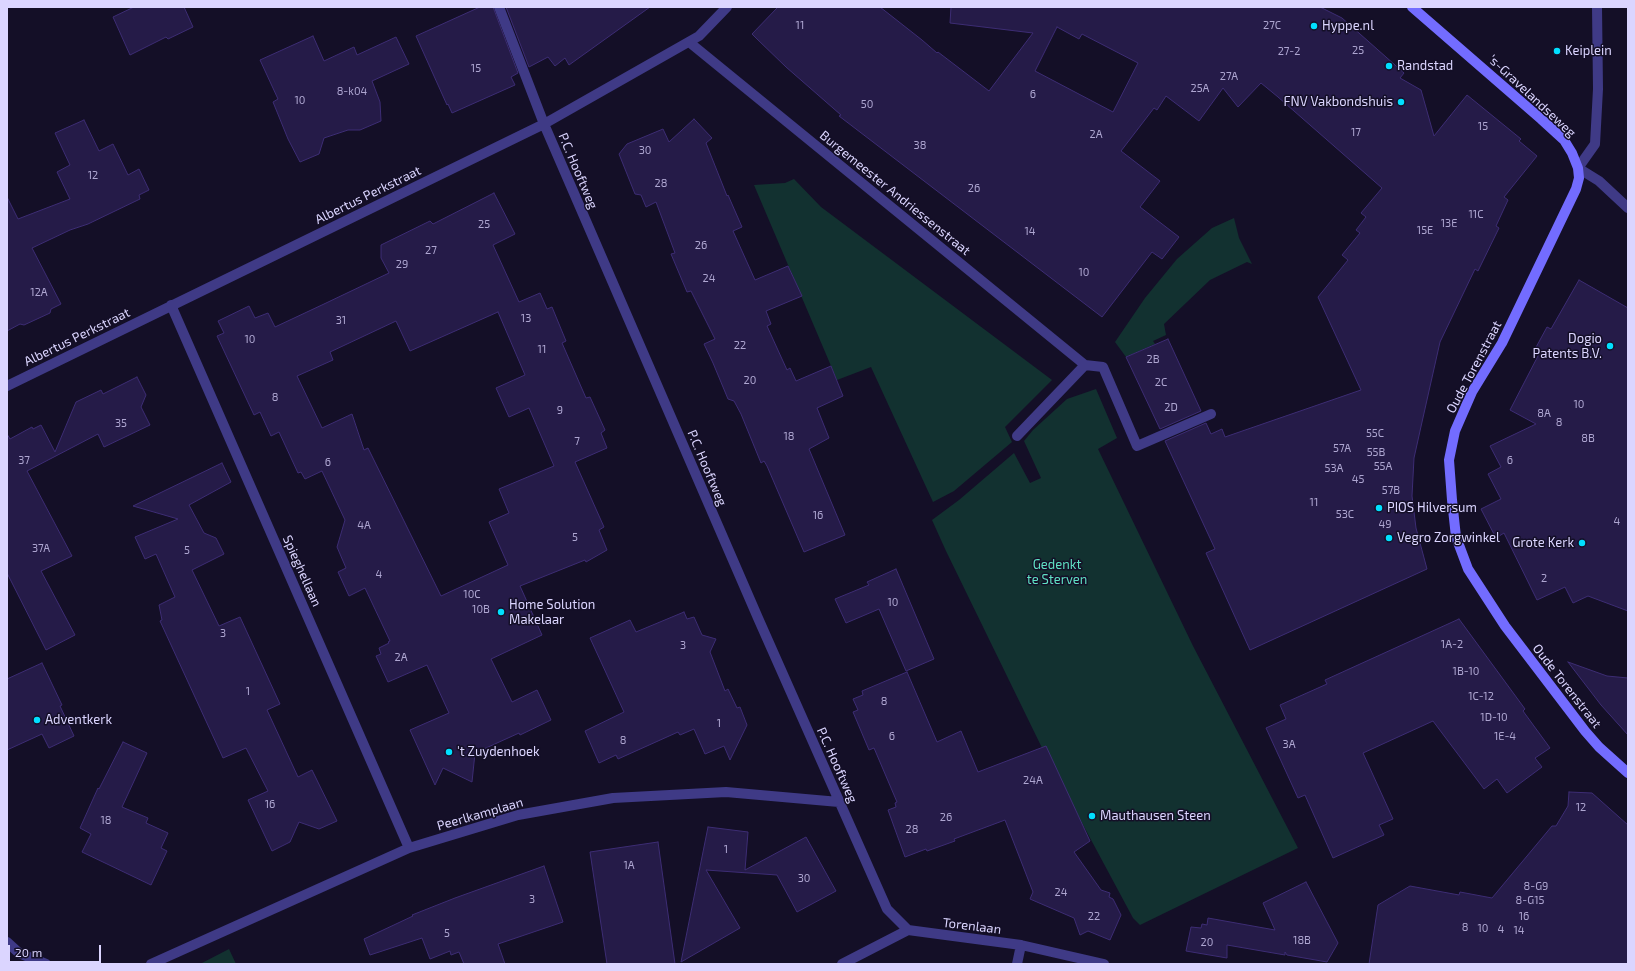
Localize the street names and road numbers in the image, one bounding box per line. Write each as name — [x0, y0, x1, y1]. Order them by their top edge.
street label: 's-Gravelandseweg — [1485, 51, 1579, 141]
street label: Burgemeester Andriessenstraat — [817, 127, 973, 259]
street label: P.C. Hooftweg — [555, 131, 601, 211]
street label: Albertus Perkstraat — [313, 163, 423, 227]
street label: Albertus Perkstraat — [22, 305, 132, 369]
street label: Oude Torenstraat — [1443, 318, 1505, 416]
street label: P.C. Hooftweg — [684, 428, 730, 508]
street label: Spieghellaan — [279, 533, 325, 609]
street label: Oude Torenstraat — [1529, 641, 1605, 731]
street label: P.C. Hooftweg — [813, 725, 861, 805]
street label: Peerlkamplaan — [435, 794, 525, 834]
street label: Torenlaan — [942, 915, 1002, 937]

